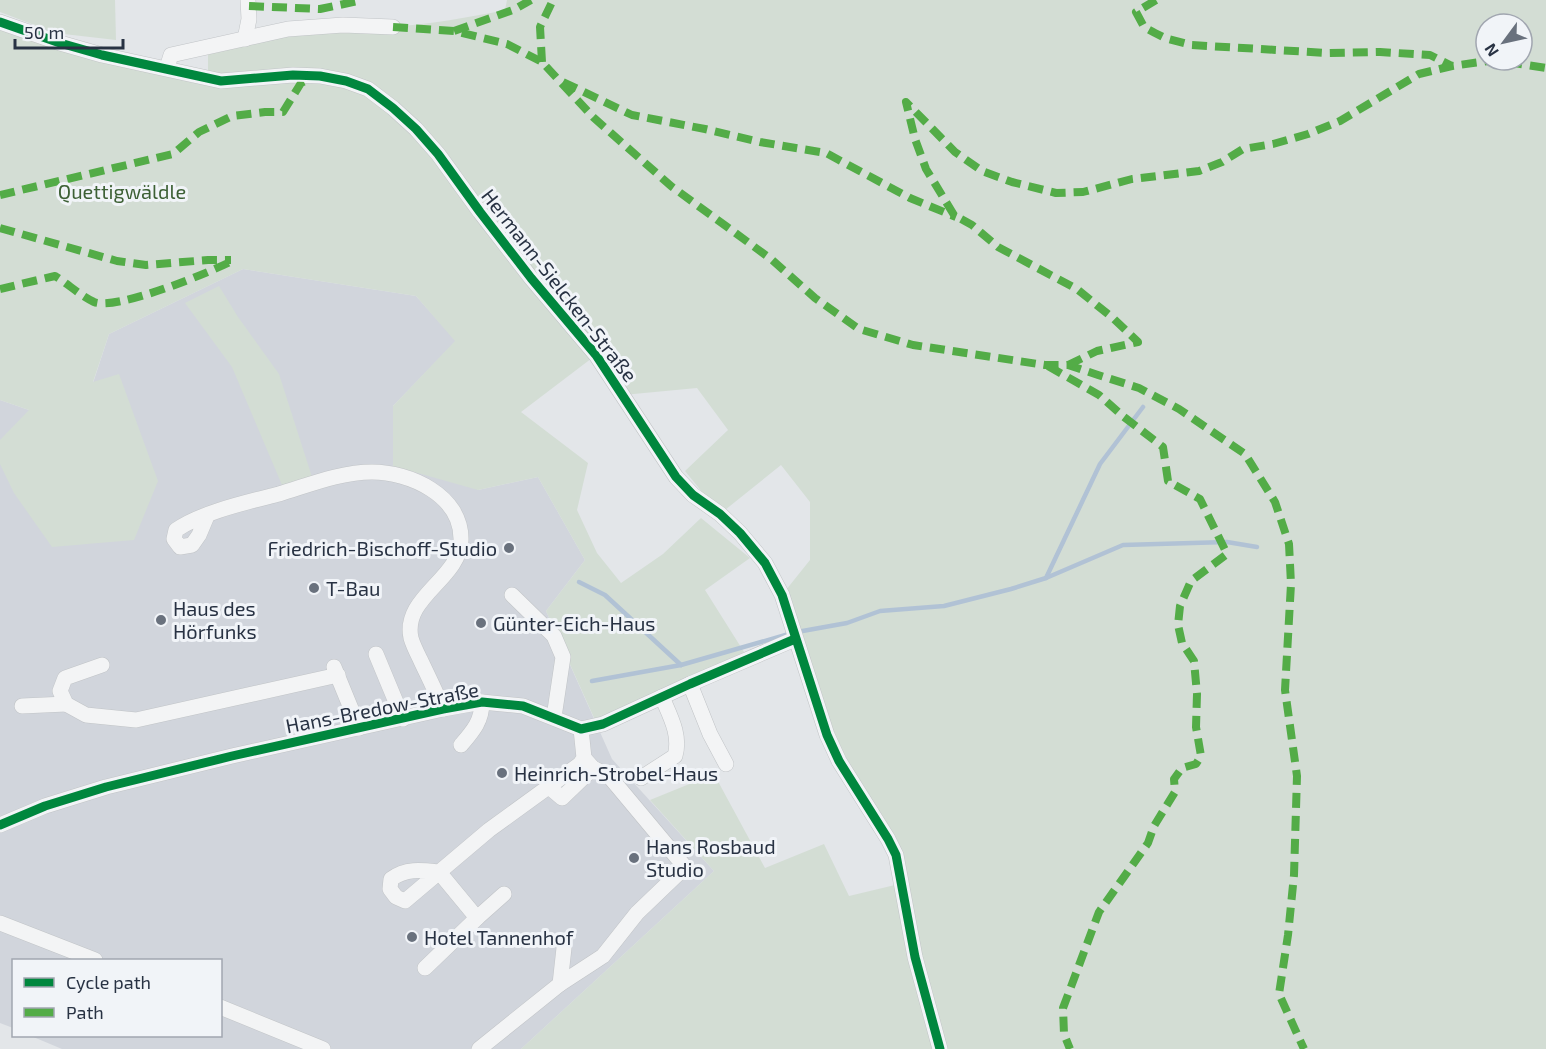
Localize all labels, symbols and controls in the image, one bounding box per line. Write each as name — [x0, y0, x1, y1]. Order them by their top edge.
scale bar — [15, 12, 123, 50]
north arrow — [1474, 12, 1534, 72]
text: 50 m — [24, 21, 64, 43]
text: N — [1480, 40, 1502, 60]
park label: Quettigwäldle — [58, 179, 186, 203]
street label: Hermann-Sielcken-Straße — [477, 184, 643, 386]
place label: Friedrich-Bischoff-Studio — [268, 536, 497, 560]
marker: Friedrich-Bischoff-Studio — [502, 541, 516, 555]
place label: T-Bau — [326, 576, 380, 600]
marker: T-Bau — [307, 581, 321, 595]
place label: Haus des Hörfunks — [173, 596, 257, 643]
place label: Günter-Eich-Haus — [493, 611, 655, 635]
marker: Haus des Hörfunks — [154, 613, 168, 627]
marker: Günter-Eich-Haus — [474, 616, 488, 630]
street label: Hans-Bredow-Straße — [284, 677, 480, 737]
place label: Heinrich-Strobel-Haus — [514, 761, 718, 785]
marker: Heinrich-Strobel-Haus — [495, 766, 509, 780]
place label: Hans Rosbaud Studio — [646, 834, 776, 881]
marker: Hans Rosbaud Studio — [627, 851, 641, 865]
place label: Hotel Tannenhof — [424, 925, 574, 949]
marker: Hotel Tannenhof — [405, 930, 419, 944]
legend — [12, 959, 222, 1037]
text: Cycle path — [66, 971, 151, 993]
text: Path — [66, 1001, 104, 1023]

